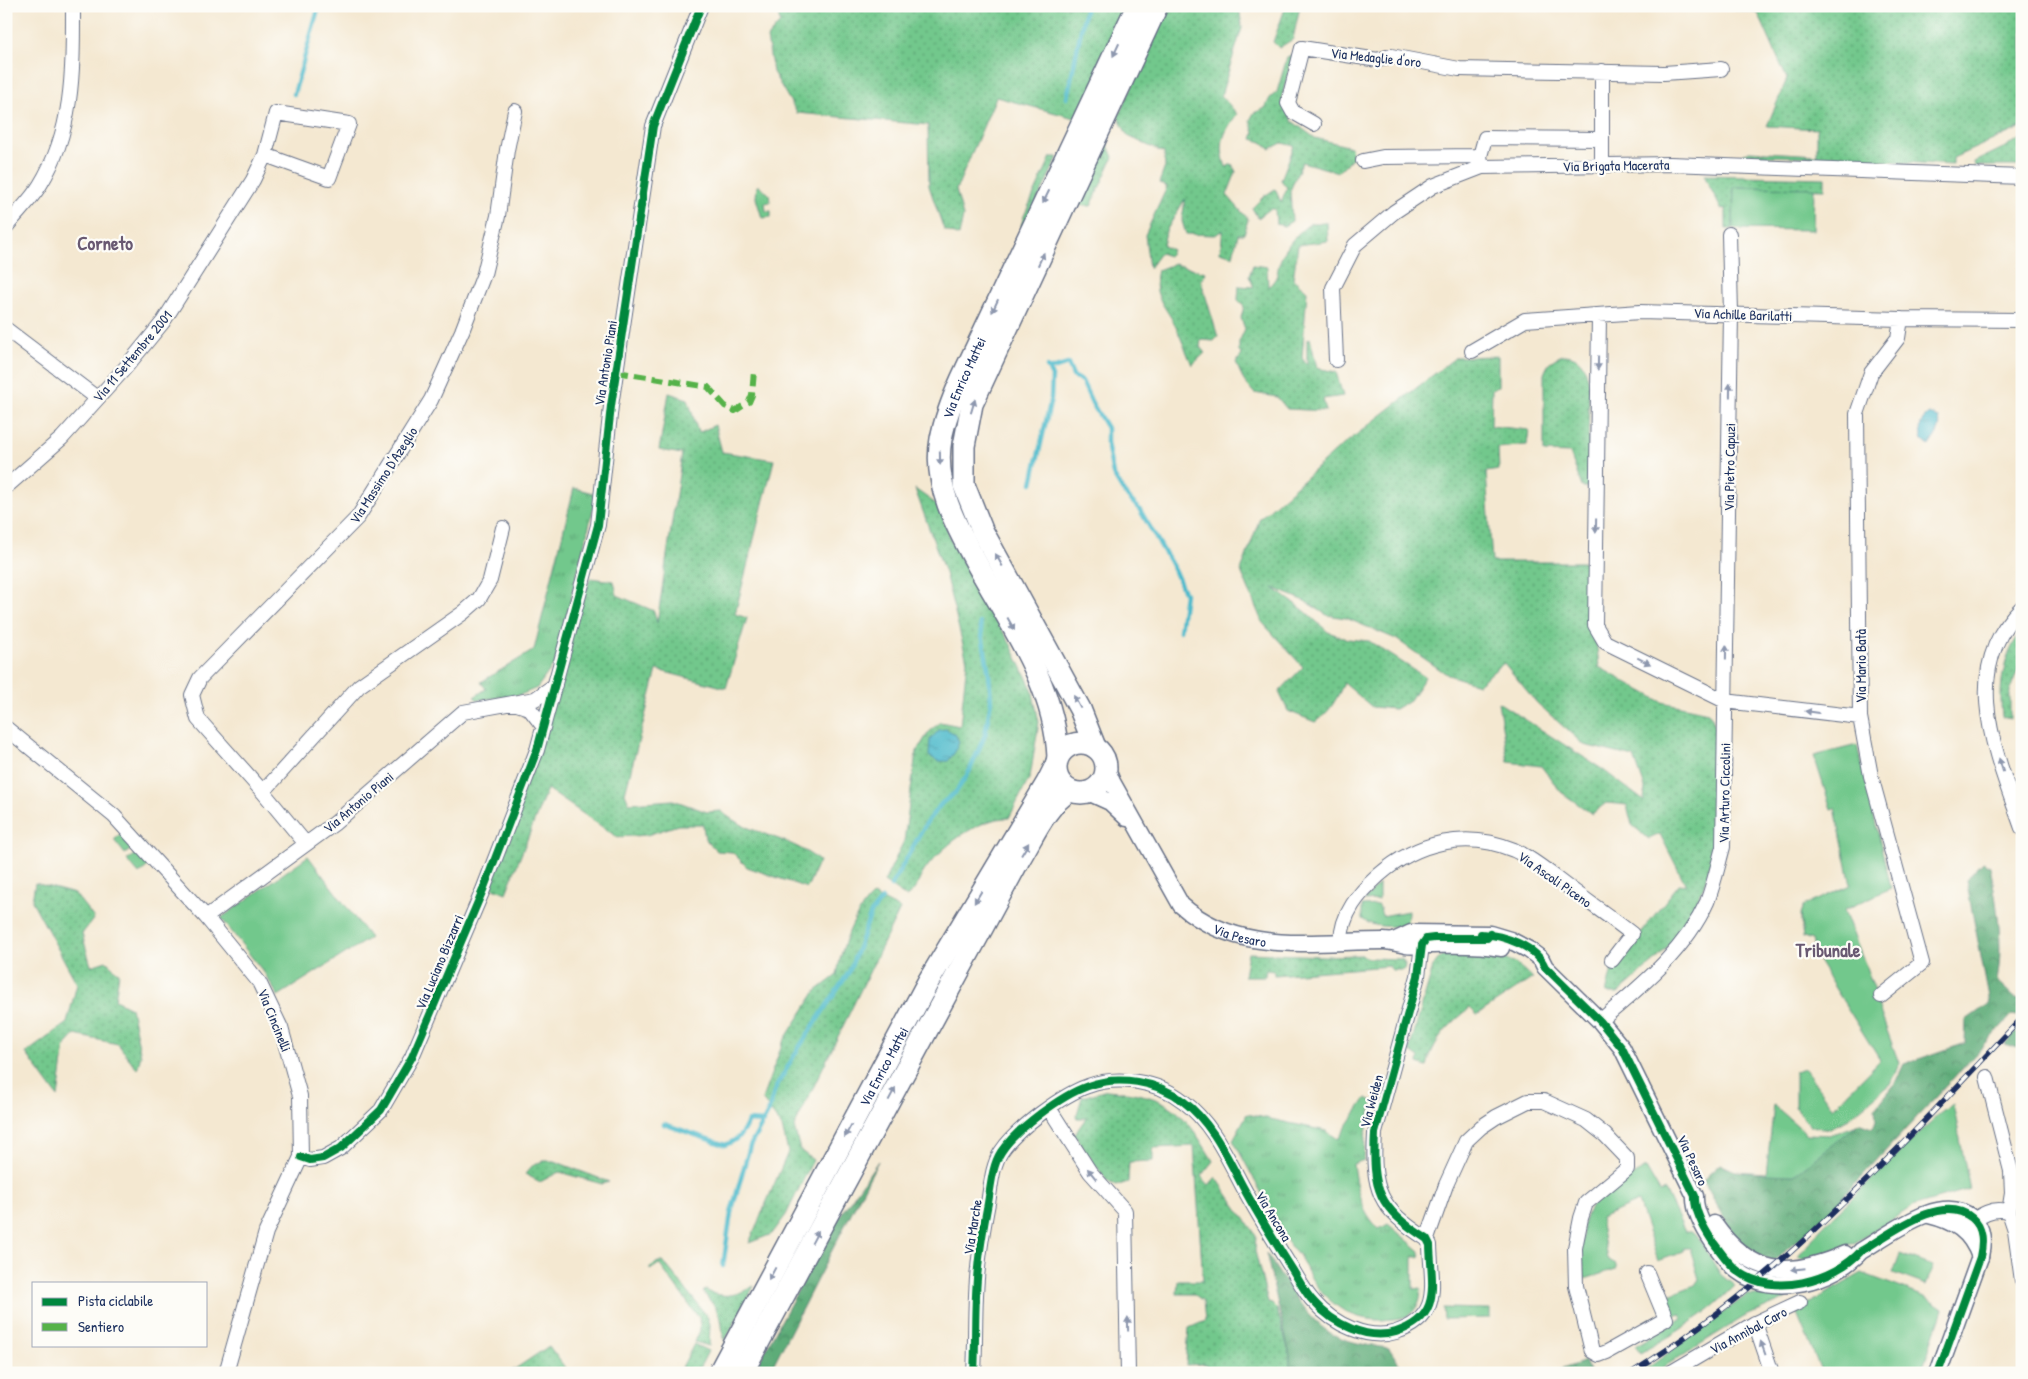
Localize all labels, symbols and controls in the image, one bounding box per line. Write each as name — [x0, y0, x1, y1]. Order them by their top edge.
one-way arrow — [1112, 43, 1120, 57]
street label: Via Medaglie d'oro — [1330, 43, 1423, 72]
street label: Via Brigata Macerata — [1563, 155, 1670, 176]
one-way arrow — [1042, 190, 1050, 204]
district label: Corneto — [77, 230, 133, 256]
one-way arrow — [1037, 251, 1045, 266]
one-way arrow — [991, 299, 999, 313]
street label: Via Achille Barilatti — [1693, 303, 1793, 325]
street label: Via 11 Settembre 2001 — [88, 306, 176, 406]
street label: Via Antonio Piani — [589, 319, 621, 407]
street label: Via Enrico Mattei — [937, 333, 990, 421]
one-way arrow — [1594, 356, 1602, 372]
one-way arrow — [1726, 382, 1734, 398]
one-way arrow — [969, 398, 977, 413]
street label: Via Massimo D'Azeglio — [345, 423, 422, 528]
street label: Via Pietro Capuzi — [1719, 423, 1740, 511]
one-way arrow — [936, 450, 944, 466]
one-way arrow — [1592, 518, 1600, 534]
one-way arrow — [994, 553, 1003, 566]
one-way arrow — [1006, 617, 1015, 631]
street label: Via Mario Batà — [1851, 629, 1870, 703]
one-way arrow — [1722, 644, 1730, 660]
one-way arrow — [1637, 657, 1651, 665]
one-way arrow — [1072, 695, 1081, 709]
one-way arrow — [1803, 708, 1819, 716]
street label: Via Arturo Ciccolini — [1714, 743, 1734, 843]
one-way arrow — [1997, 757, 2005, 772]
street label: Via Antonio Piani — [319, 767, 397, 837]
one-way arrow — [1021, 842, 1030, 855]
street label: Via Ascoli Piceno — [1514, 847, 1596, 912]
one-way arrow — [974, 891, 983, 904]
street label: Via Luciano Bizzarri — [410, 912, 468, 1012]
street label: Via Pesaro — [1210, 918, 1268, 950]
district label: Tribunale — [1795, 937, 1861, 963]
street label: Via Cincinelli — [254, 986, 296, 1054]
street label: Via Enrico Mattei — [854, 1023, 912, 1109]
street label: Via Weiden — [1355, 1072, 1387, 1130]
one-way arrow — [888, 1087, 896, 1101]
one-way arrow — [844, 1124, 852, 1138]
street label: Via Pesaro — [1673, 1132, 1713, 1189]
one-way arrow — [1087, 1168, 1098, 1181]
street label: Via Ancona — [1251, 1187, 1297, 1245]
street label: Via Marche — [958, 1198, 986, 1256]
one-way arrow — [811, 1231, 820, 1244]
one-way arrow — [1790, 1265, 1806, 1273]
one-way arrow — [767, 1268, 776, 1281]
legend — [32, 1282, 208, 1346]
text: Pista ciclabile — [78, 1290, 153, 1311]
street label: Via Annibal Caro — [1706, 1302, 1790, 1358]
text: Sentiero — [78, 1316, 124, 1337]
one-way arrow — [1123, 1316, 1131, 1332]
one-way arrow — [1759, 1340, 1767, 1355]

